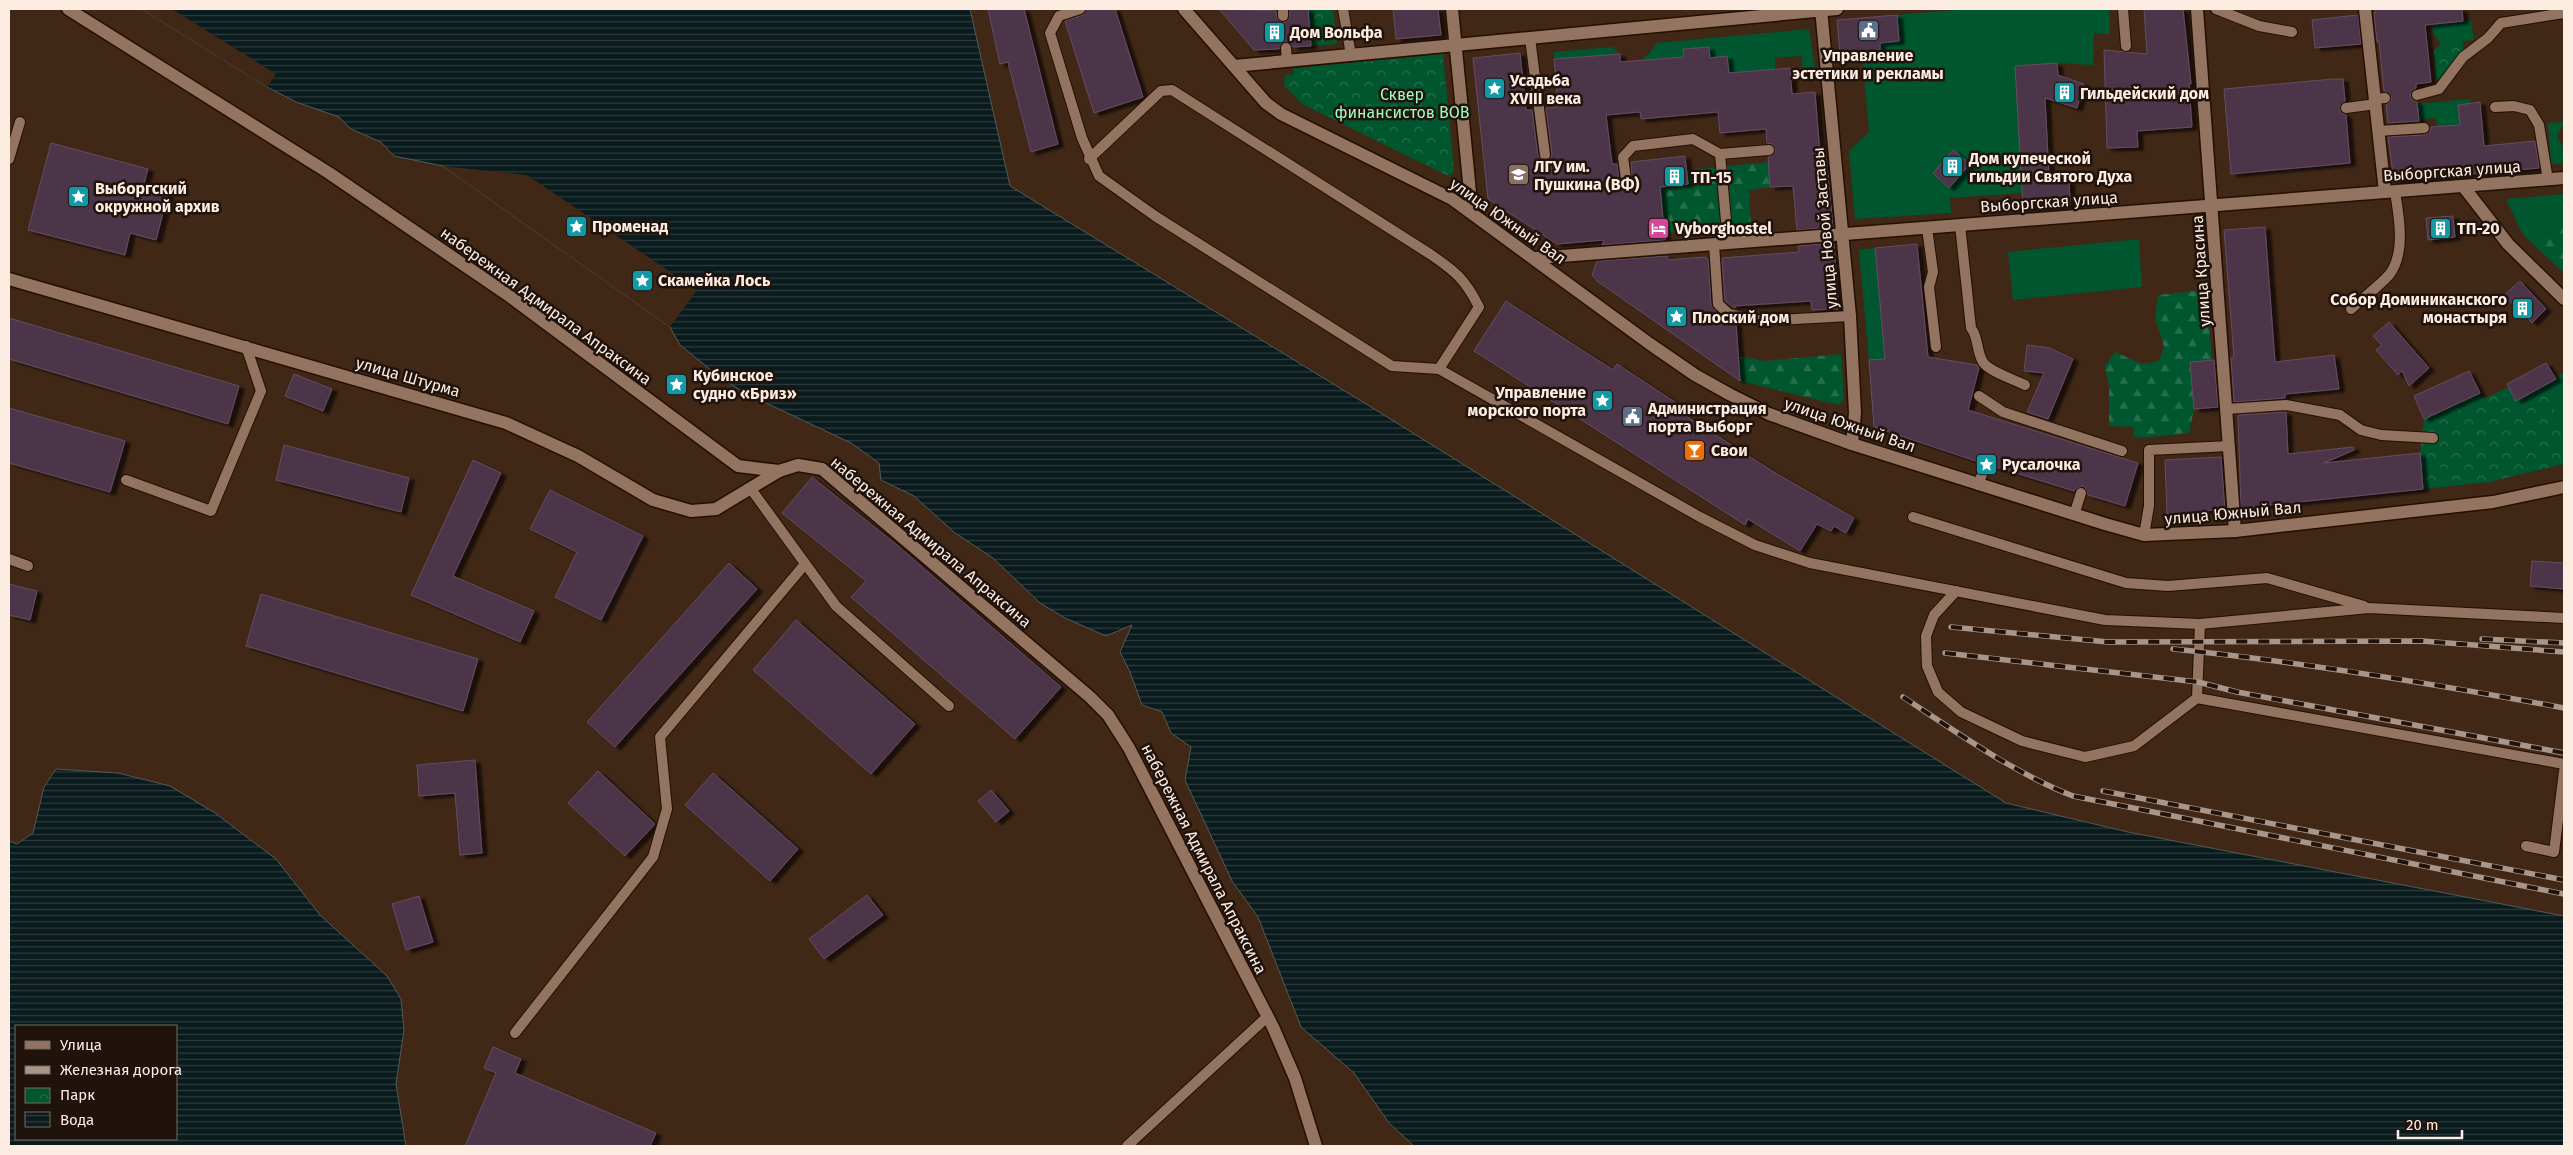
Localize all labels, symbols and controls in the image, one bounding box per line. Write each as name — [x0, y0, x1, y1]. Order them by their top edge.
public building icon: Управление эстетики и рекламы — [1856, 19, 1880, 43]
building icon: Дом Вольфа — [1262, 20, 1286, 44]
place label: Дом Вольфа — [1289, 23, 1383, 42]
place label: Управление эстетики и рекламы — [1792, 46, 1944, 83]
place label: Усадьба XVIII века — [1509, 71, 1581, 108]
place icon: Усадьба XVIII века — [1482, 77, 1506, 101]
building icon: Гильдейский дом — [2052, 81, 2076, 105]
place label: Гильдейский дом — [2080, 84, 2209, 103]
park label: Сквер финансистов ВОВ — [1334, 85, 1470, 122]
street label: улица Новой Заставы — [1808, 147, 1842, 309]
place label: Дом купеческой гильдии Святого Духа — [1968, 149, 2133, 186]
building icon: Дом купеческой гильдии Святого Духа — [1941, 155, 1965, 179]
place label: ЛГУ им. Пушкина (ВФ) — [1534, 157, 1640, 194]
street label: Выборгская улица — [2382, 157, 2522, 185]
school or university icon: ЛГУ им. Пушкина (ВФ) — [1506, 163, 1530, 187]
building icon: ТП-15 — [1663, 165, 1687, 189]
place label: ТП-15 — [1691, 168, 1732, 187]
street label: улица Южный Вал — [1446, 174, 1570, 268]
place label: Выборгский окружной архив — [95, 179, 220, 216]
place icon: Выборгский окружной архив — [67, 185, 91, 209]
street label: Выборгская улица — [1979, 188, 2119, 216]
place icon: Променад — [564, 214, 588, 238]
street label: улица Красина — [2188, 215, 2214, 327]
hotel icon: Vyborghostel — [1647, 216, 1671, 240]
building icon: ТП-20 — [2429, 216, 2453, 240]
place label: Променад — [592, 217, 668, 236]
place label: Vyborghostel — [1674, 219, 1772, 238]
place label: ТП-20 — [2457, 219, 2500, 238]
street label: набережная Адмирала Апраксина — [437, 223, 655, 389]
place icon: Скамейка Лось — [630, 268, 654, 292]
place label: Скамейка Лось — [658, 271, 771, 290]
place label: Собор Доминиканского монастыря — [2330, 290, 2507, 327]
building icon: Собор Доминиканского монастыря — [2511, 296, 2535, 320]
place icon: Плоский дом — [1664, 305, 1688, 329]
place label: Плоский дом — [1692, 308, 1789, 327]
street label: улица Штурма — [354, 353, 462, 401]
place label: Кубинское судно «Бриз» — [693, 366, 797, 403]
place icon: Кубинское судно «Бриз» — [665, 372, 689, 396]
place label: Управление морского порта — [1468, 383, 1586, 420]
place icon: Управление морского порта — [1590, 389, 1614, 413]
street label: улица Южный Вал — [1782, 394, 1918, 456]
place label: Администрация порта Выборг — [1647, 399, 1767, 436]
public building icon: Администрация порта Выборг — [1620, 405, 1644, 429]
bar icon: Свои — [1683, 438, 1707, 462]
place label: Свои — [1711, 441, 1748, 460]
street label: набережная Адмирала Апраксина — [827, 452, 1035, 632]
place icon: Русалочка — [1974, 452, 1998, 476]
place label: Русалочка — [2002, 455, 2081, 474]
street label: улица Южный Вал — [2164, 498, 2302, 528]
street label: набережная Адмирала Апраксина — [1137, 741, 1271, 977]
legend — [15, 1025, 178, 1140]
text: Улица — [60, 1036, 102, 1054]
text: Железная дорога — [60, 1061, 182, 1079]
text: Парк — [60, 1086, 95, 1104]
scale bar — [2398, 1108, 2462, 1140]
text: Вода — [60, 1111, 94, 1129]
text: 20 m — [2406, 1116, 2439, 1134]

